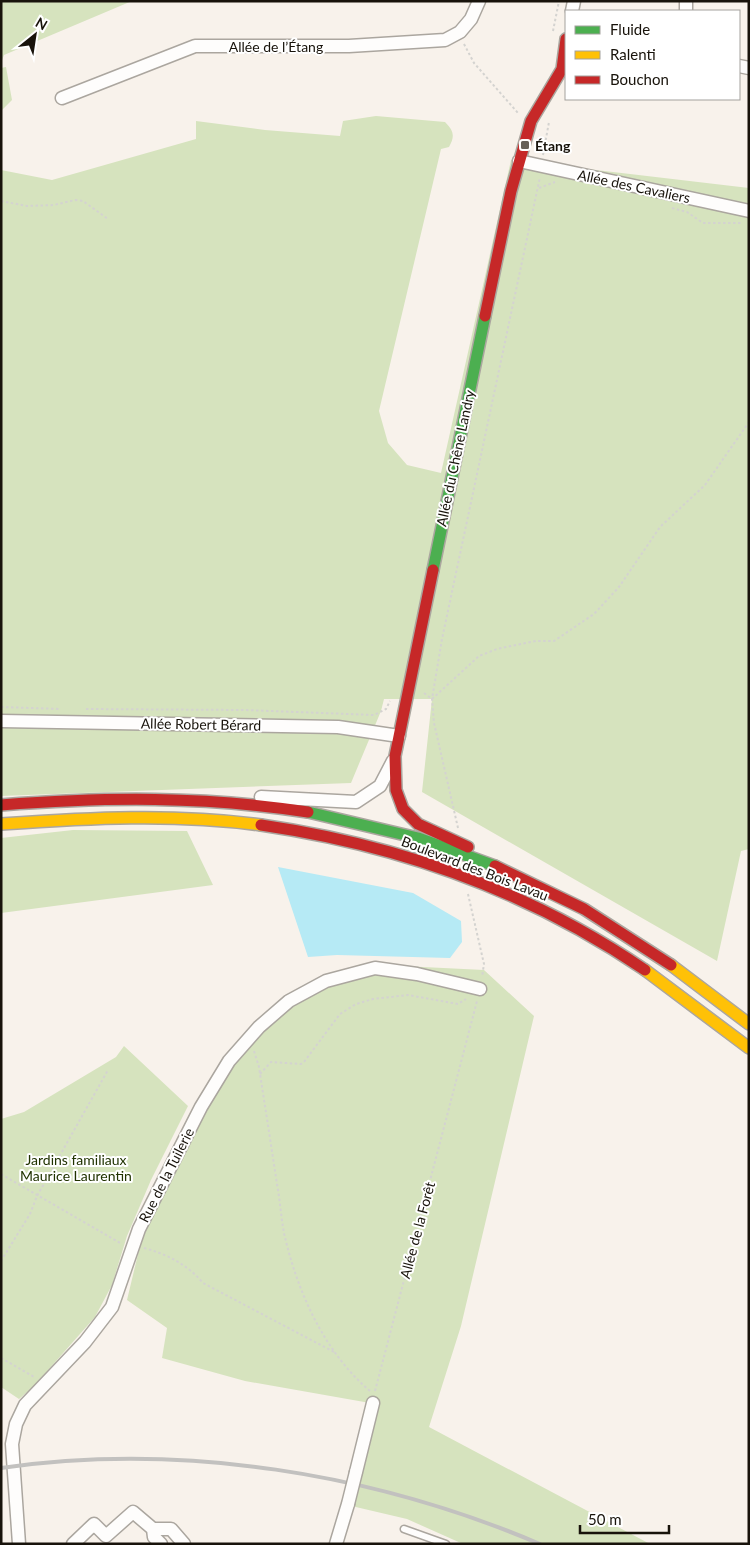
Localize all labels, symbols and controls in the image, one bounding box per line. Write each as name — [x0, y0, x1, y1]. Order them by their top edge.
north arrow — [10, 10, 60, 60]
legend — [565, 10, 740, 100]
text: N — [33, 13, 51, 33]
text: Fluide — [610, 20, 650, 38]
street label: Allée de l’Étang — [229, 38, 323, 55]
text: Ralenti — [610, 45, 656, 63]
text: Bouchon — [610, 70, 669, 88]
place label: Étang — [535, 137, 571, 154]
marker: Étang — [519, 139, 531, 151]
street label: Allée des Cavaliers — [576, 166, 692, 206]
street label: Allée du Chêne Landry — [432, 387, 478, 528]
street label: Allée Robert Bérard — [141, 714, 261, 734]
street label: Boulevard des Bois Lavau — [399, 832, 551, 904]
street label: Rue de la Tuilerie — [135, 1125, 197, 1225]
park label: Jardins familiaux Maurice Laurentin — [20, 1151, 132, 1184]
street label: Allée de la Forêt — [396, 1180, 438, 1280]
scale bar — [580, 1502, 669, 1534]
text: 50 m — [588, 1510, 622, 1528]

